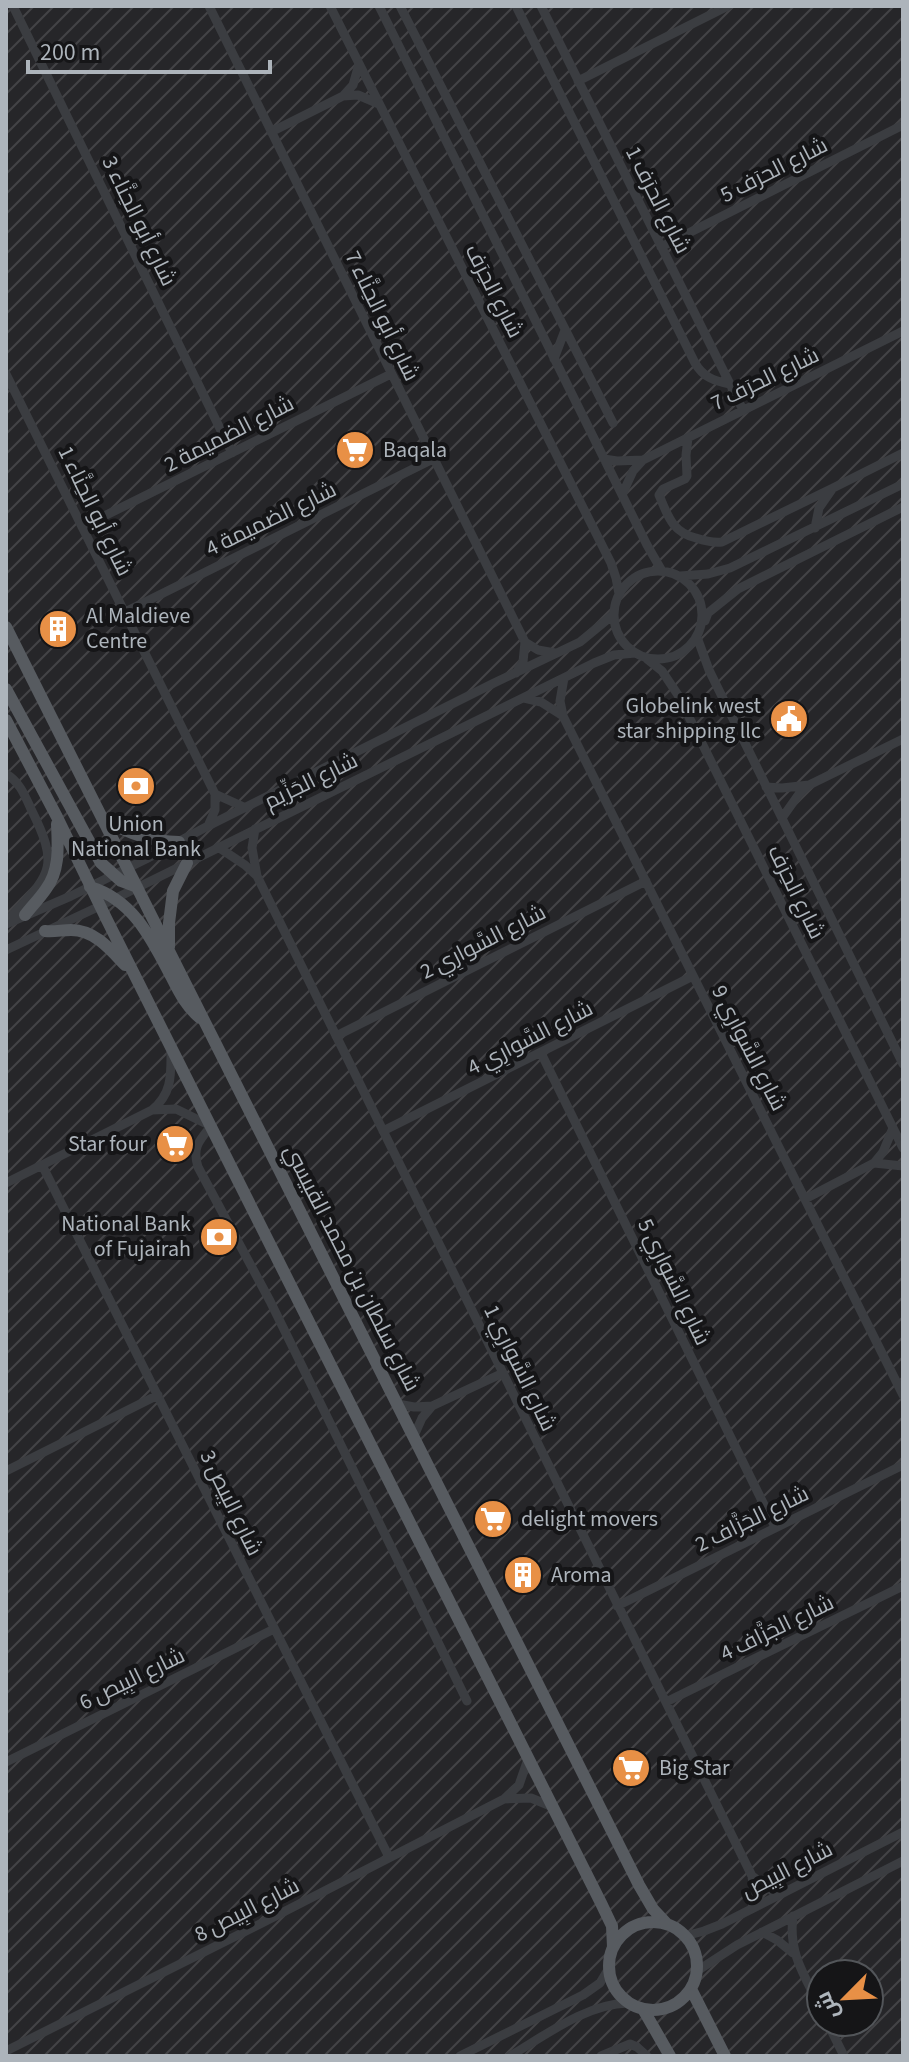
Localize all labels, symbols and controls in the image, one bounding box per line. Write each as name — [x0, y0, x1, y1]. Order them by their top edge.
scale bar — [28, 24, 270, 74]
text: 200 m — [40, 35, 100, 70]
street label: شارع الحرَف 5 — [715, 129, 833, 211]
street label: شارع الحرَف 1 — [617, 141, 699, 259]
street label: شارع أبو الحِنَّاء 3 — [94, 150, 184, 292]
street label: شارع الحِرَف — [457, 238, 531, 344]
street label: شارع أبو الحِنَّاء 7 — [337, 245, 427, 387]
street label: شارع الحرَف 7 — [705, 339, 825, 419]
street label: شارع الضميمة 2 — [158, 388, 300, 480]
supermarket icon: Baqala — [334, 429, 376, 471]
place label: Baqala — [383, 434, 447, 466]
street label: شارع أبو الحِنَّاء 1 — [50, 440, 140, 582]
street label: شارع الضميمة 4 — [200, 473, 342, 565]
place label: Al Maldieve Centre — [86, 600, 190, 657]
building icon: Al Maldieve Centre — [37, 608, 79, 650]
place label: Globelink west star shipping llc — [617, 690, 762, 747]
public building icon: Globelink west star shipping llc — [768, 698, 810, 740]
street label: شارع الجَزِّيم — [259, 744, 363, 818]
bank icon: Union National Bank — [115, 765, 157, 807]
place label: Union National Bank — [71, 808, 201, 865]
street label: شارع الحِرَف — [759, 839, 833, 945]
street label: شارع السَّوارِي 2 — [415, 897, 551, 987]
street label: شارع السَّوارِي 9 — [704, 980, 794, 1116]
street label: شارع السَّوارِي 4 — [462, 993, 598, 1083]
supermarket icon: Star four — [154, 1123, 196, 1165]
place label: Star four — [68, 1128, 147, 1160]
street label: شارع سلطان بن محمد القبيسي — [276, 1139, 428, 1397]
place label: National Bank of Fujairah — [61, 1208, 191, 1265]
street label: شارع السَّوارِي 5 — [630, 1213, 718, 1351]
bank icon: National Bank of Fujairah — [198, 1216, 240, 1258]
street label: شارع السَّوارِي 1 — [476, 1299, 564, 1437]
street label: شارع البِيص 3 — [192, 1445, 270, 1561]
street label: شارع الجَزَّاف 2 — [690, 1478, 814, 1560]
supermarket icon: delight movers — [472, 1498, 514, 1540]
place label: delight movers — [521, 1503, 658, 1535]
building icon: Aroma — [502, 1554, 544, 1596]
place label: Aroma — [551, 1559, 612, 1591]
street label: شارع الجَزَّاف 4 — [715, 1587, 839, 1669]
street label: شارع البِيص 6 — [74, 1640, 190, 1718]
supermarket icon: Big Star — [610, 1747, 652, 1789]
place label: Big Star — [659, 1752, 730, 1784]
street label: شارع البِيص — [736, 1833, 838, 1907]
street label: شارع البِيص 8 — [189, 1870, 305, 1950]
north arrow — [805, 1958, 885, 2038]
text: ش — [807, 1986, 848, 2025]

